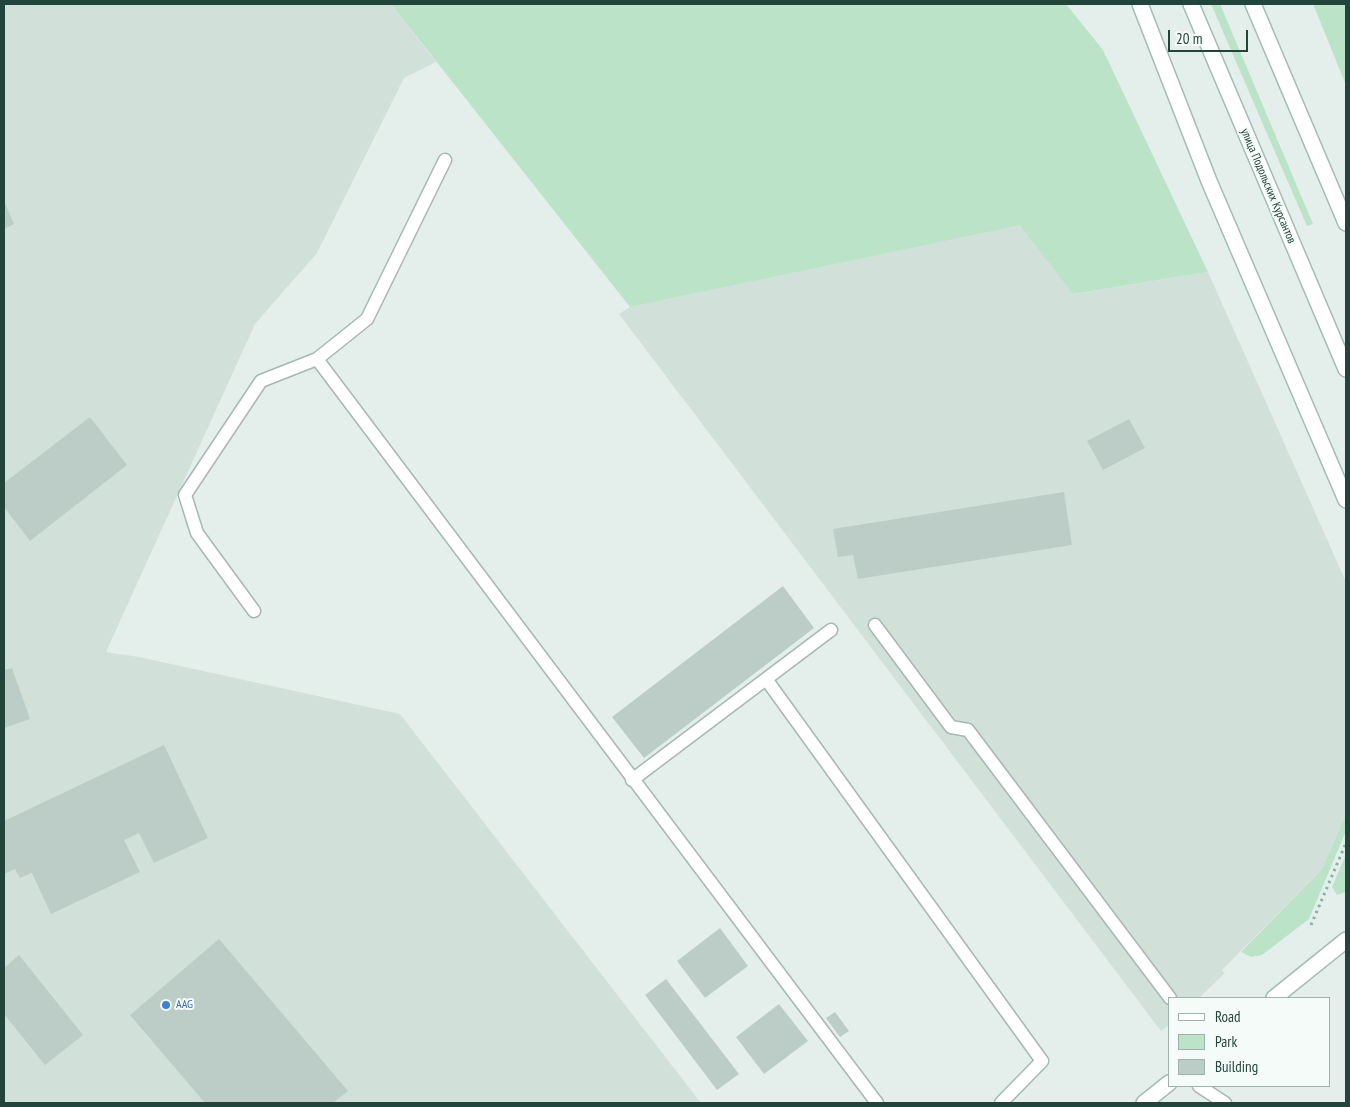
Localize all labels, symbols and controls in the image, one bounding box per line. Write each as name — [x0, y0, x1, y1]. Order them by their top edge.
scale bar — [1170, 20, 1250, 52]
text: 20 m — [1176, 29, 1202, 48]
street label: улица Подольских Курсантов — [1237, 126, 1299, 246]
legend — [1168, 997, 1330, 1087]
place label: AAG — [176, 998, 193, 1012]
marker: AAG — [160, 999, 172, 1011]
text: Road — [1215, 1007, 1241, 1026]
text: Park — [1215, 1032, 1237, 1051]
text: Building — [1215, 1057, 1258, 1076]

